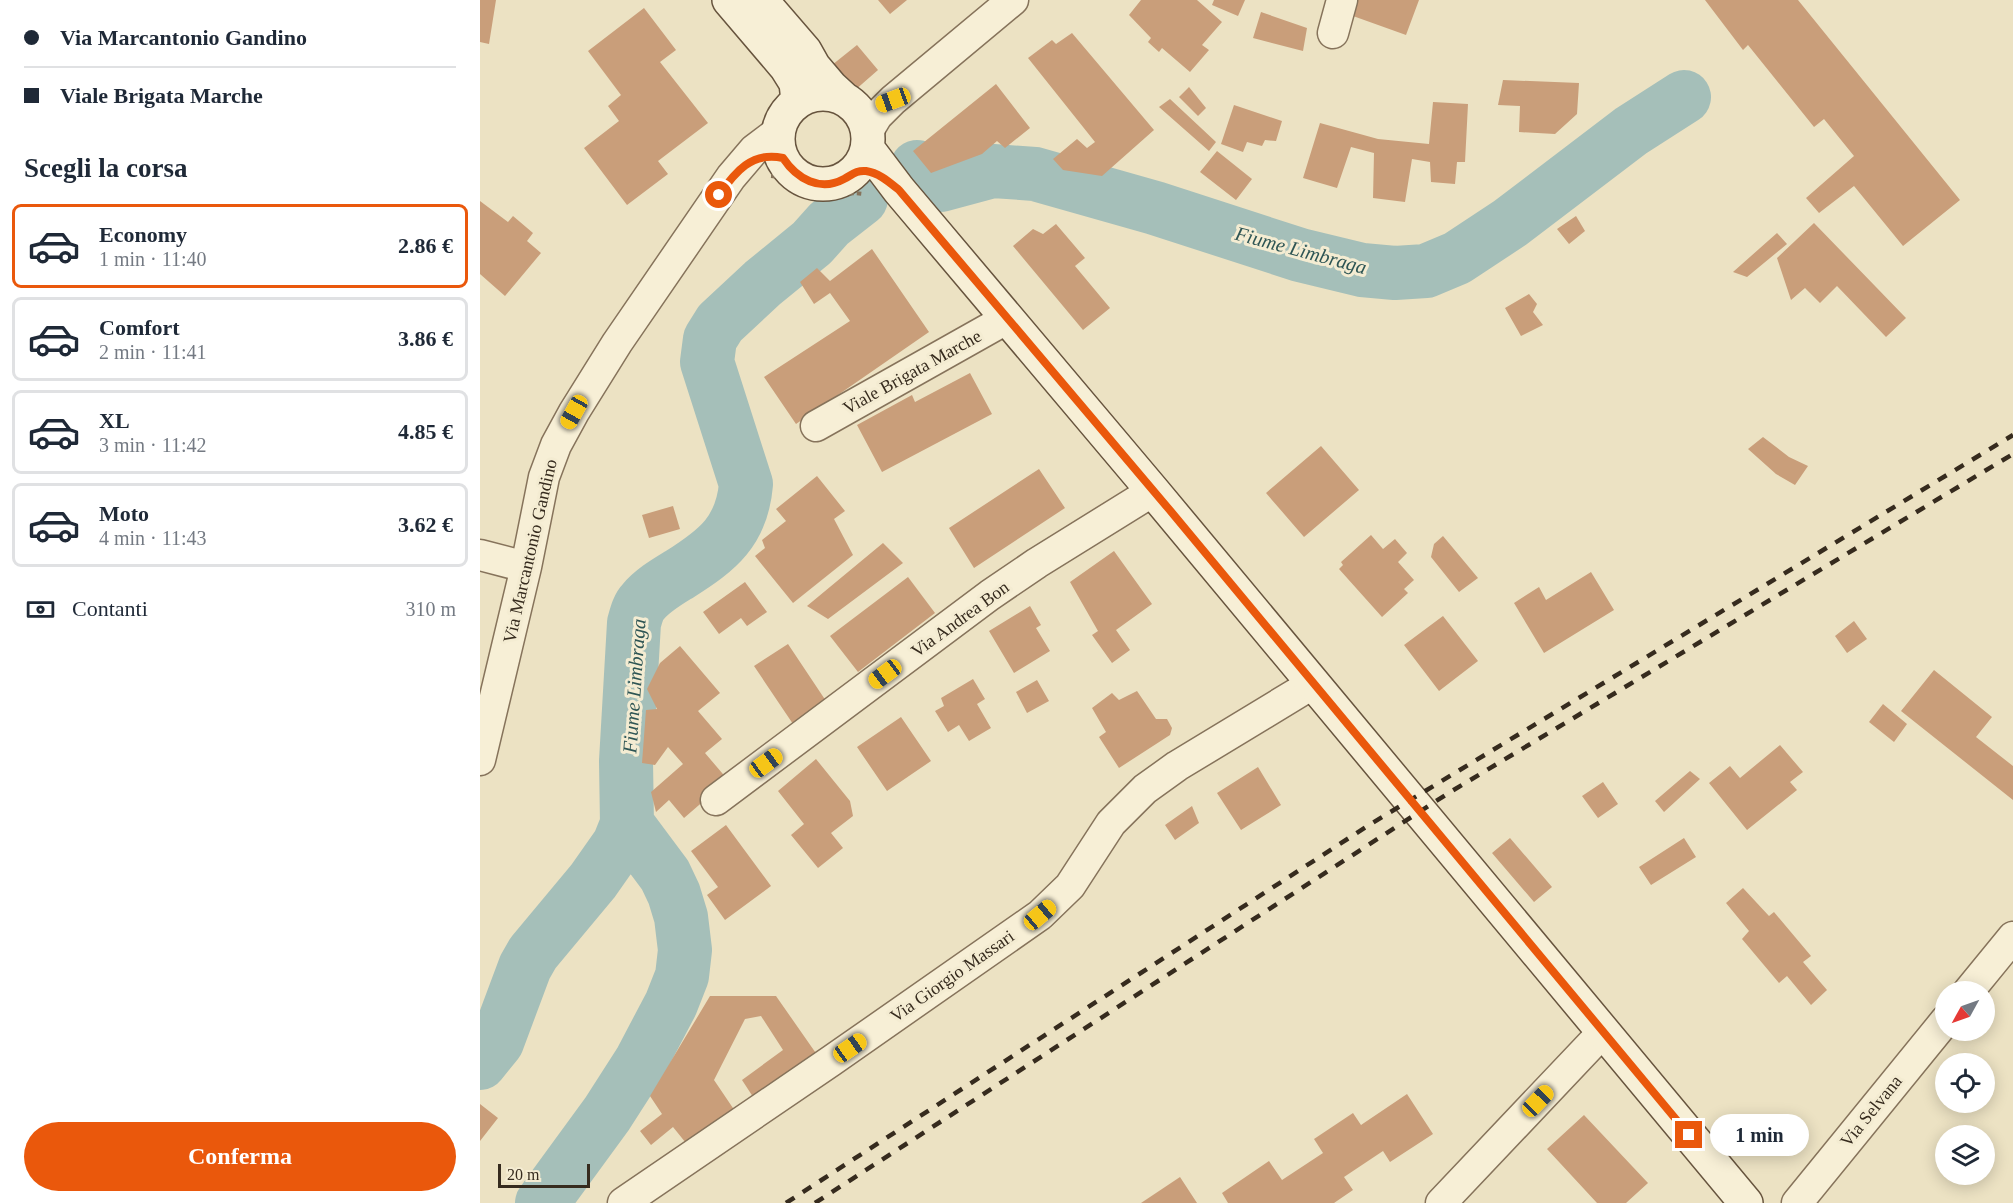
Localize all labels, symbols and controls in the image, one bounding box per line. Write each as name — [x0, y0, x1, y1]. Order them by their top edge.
text: Via Marcantonio Gandino — [60, 25, 307, 50]
text: Viale Brigata Marche — [60, 83, 263, 108]
car — [873, 85, 913, 115]
text: Scegli la corsa — [24, 153, 187, 183]
route start — [705, 181, 732, 208]
icon: car — [27, 219, 81, 273]
text: Economy — [99, 222, 187, 247]
water label: Fiume Limbraga — [1232, 222, 1369, 279]
text: 2.86 € — [398, 233, 453, 258]
text: 1 min · 11:40 — [99, 248, 207, 270]
icon: car — [27, 312, 81, 366]
text: Comfort — [99, 315, 180, 340]
text: 3.86 € — [398, 326, 453, 351]
street label: Viale Brigata Marche — [839, 326, 985, 418]
text: 2 min · 11:41 — [99, 341, 207, 363]
car — [557, 392, 591, 432]
icon: car — [27, 405, 81, 459]
text: XL — [99, 408, 130, 433]
text: 4.85 € — [398, 419, 453, 444]
text: 3 min · 11:42 — [99, 434, 207, 456]
street label: Via Marcantonio Gandino — [499, 457, 561, 645]
icon: car — [27, 498, 81, 552]
text: Moto — [99, 501, 149, 526]
text: 3.62 € — [398, 512, 453, 537]
text: 4 min · 11:43 — [99, 527, 207, 549]
street label: Via Andrea Bon — [907, 577, 1013, 661]
icon: cash — [24, 593, 57, 626]
text: Contanti — [72, 596, 148, 621]
text: 310 m — [405, 598, 456, 620]
water label: Fiume Limbraga — [618, 618, 651, 755]
car — [865, 656, 905, 692]
car — [746, 745, 786, 781]
car — [1020, 897, 1060, 933]
street label: Via Giorgio Massari — [886, 926, 1018, 1026]
north arrow — [1935, 981, 1995, 1041]
map controls — [1935, 981, 1995, 1185]
car — [830, 1030, 870, 1066]
button: locate — [1935, 1053, 1995, 1113]
street label: Via Selvana — [1836, 1071, 1906, 1151]
car — [1519, 1082, 1557, 1120]
callout: 1 min — [1710, 1114, 1809, 1156]
route end — [1675, 1121, 1702, 1148]
button: Conferma — [24, 1122, 456, 1191]
text: 1 min — [1735, 1124, 1784, 1146]
button: layers — [1935, 1125, 1995, 1185]
scale bar — [498, 1161, 590, 1188]
text: 20 m — [507, 1166, 539, 1183]

